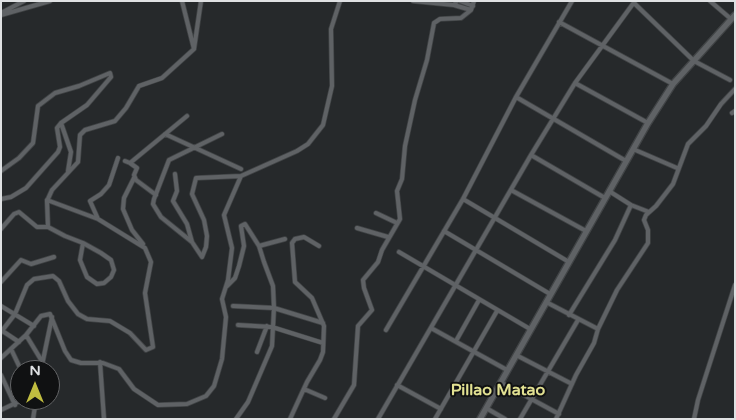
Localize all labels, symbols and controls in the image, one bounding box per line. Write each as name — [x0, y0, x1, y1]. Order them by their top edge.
north arrow — [10, 360, 60, 410]
text: N — [29, 362, 41, 379]
district label: Pillao Matao — [451, 381, 545, 401]

